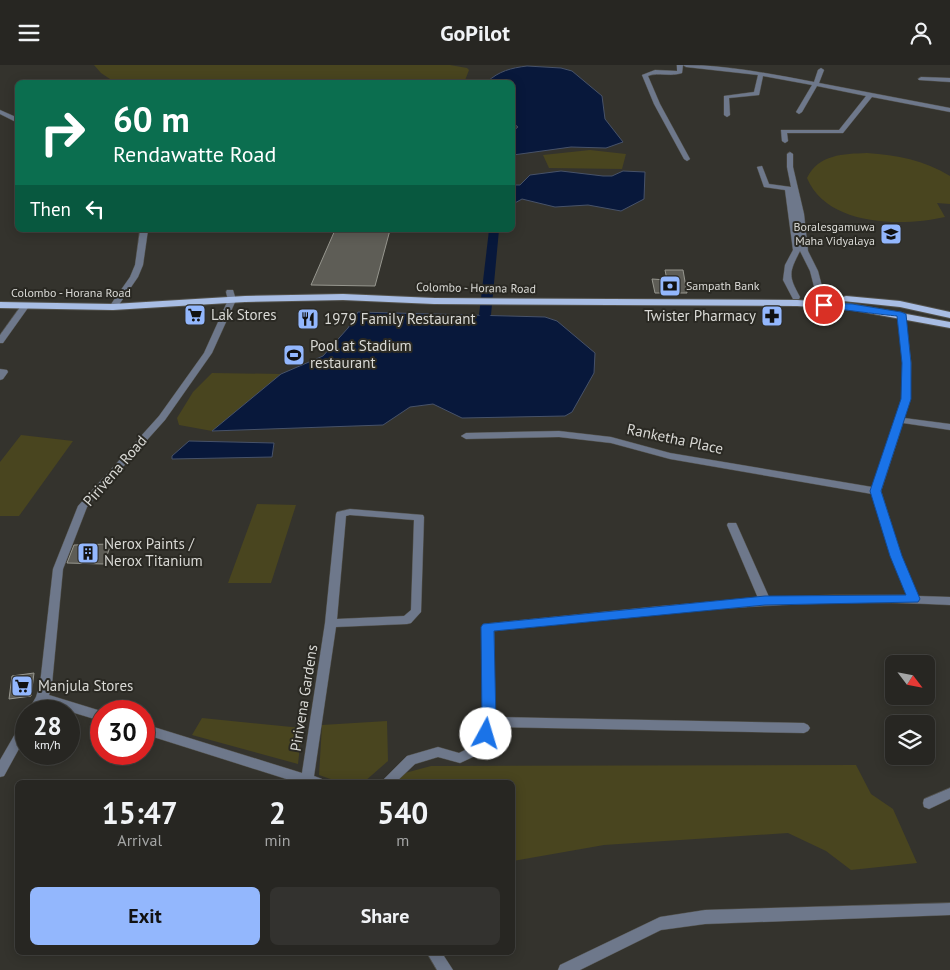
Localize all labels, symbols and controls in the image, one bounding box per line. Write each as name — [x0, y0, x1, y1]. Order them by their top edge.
icon: menu — [15, 19, 43, 47]
text: GoPilot — [440, 19, 510, 47]
icon: person — [907, 19, 935, 47]
text: 60 m — [113, 96, 190, 142]
icon: right — [30, 100, 95, 165]
text: Rendawatte Road — [113, 140, 276, 168]
icon: left — [81, 195, 109, 223]
text: Then — [30, 197, 71, 221]
place label: Boralesgamuwa Maha Vidyalaya — [793, 219, 875, 248]
school or university icon: Boralesgamuwa Maha Vidyalaya — [879, 222, 903, 246]
bank icon: Sampath Bank — [658, 274, 682, 298]
place label: Sampath Bank — [686, 278, 760, 293]
street label: Colombo - Horana Road — [416, 279, 536, 296]
pin — [803, 284, 845, 326]
street label: Colombo - Horana Road — [11, 285, 131, 300]
icon: arrive — [810, 291, 838, 319]
supermarket icon: Lak Stores — [183, 303, 207, 327]
pharmacy icon: Twister Pharmacy — [760, 304, 784, 328]
place label: Lak Stores — [211, 305, 277, 324]
place label: Twister Pharmacy — [644, 306, 756, 325]
restaurant icon: 1979 Family Restaurant — [296, 307, 320, 331]
place label: 1979 Family Restaurant — [324, 309, 476, 328]
place label: Pool at Stadium restaurant — [310, 336, 412, 372]
sports icon: Pool at Stadium restaurant — [282, 343, 306, 367]
street label: Ranketha Place — [625, 419, 725, 458]
street label: Pirivena Road — [79, 431, 151, 510]
place label: Nerox Paints / Nerox Titanium — [104, 534, 203, 570]
building icon: Nerox Paints / Nerox Titanium — [76, 541, 100, 565]
street label: Pirivena Gardens — [286, 643, 321, 753]
north arrow — [885, 655, 935, 705]
map controls — [885, 655, 935, 765]
supermarket icon: Manjula Stores — [10, 674, 34, 698]
place label: Manjula Stores — [38, 676, 133, 695]
speed limit sign: 30 — [90, 700, 155, 765]
position arrow — [459, 707, 511, 759]
text: 28 — [33, 710, 62, 742]
button: layers — [885, 715, 935, 765]
text: km/h — [34, 737, 61, 752]
text: 15:47 — [102, 793, 178, 832]
text: 2 — [269, 793, 286, 832]
text: 540 — [377, 793, 428, 832]
text: Arrival — [117, 830, 162, 850]
text: min — [265, 830, 291, 850]
text: m — [396, 830, 409, 850]
button: Exit — [30, 887, 260, 945]
button: Share — [270, 887, 500, 945]

